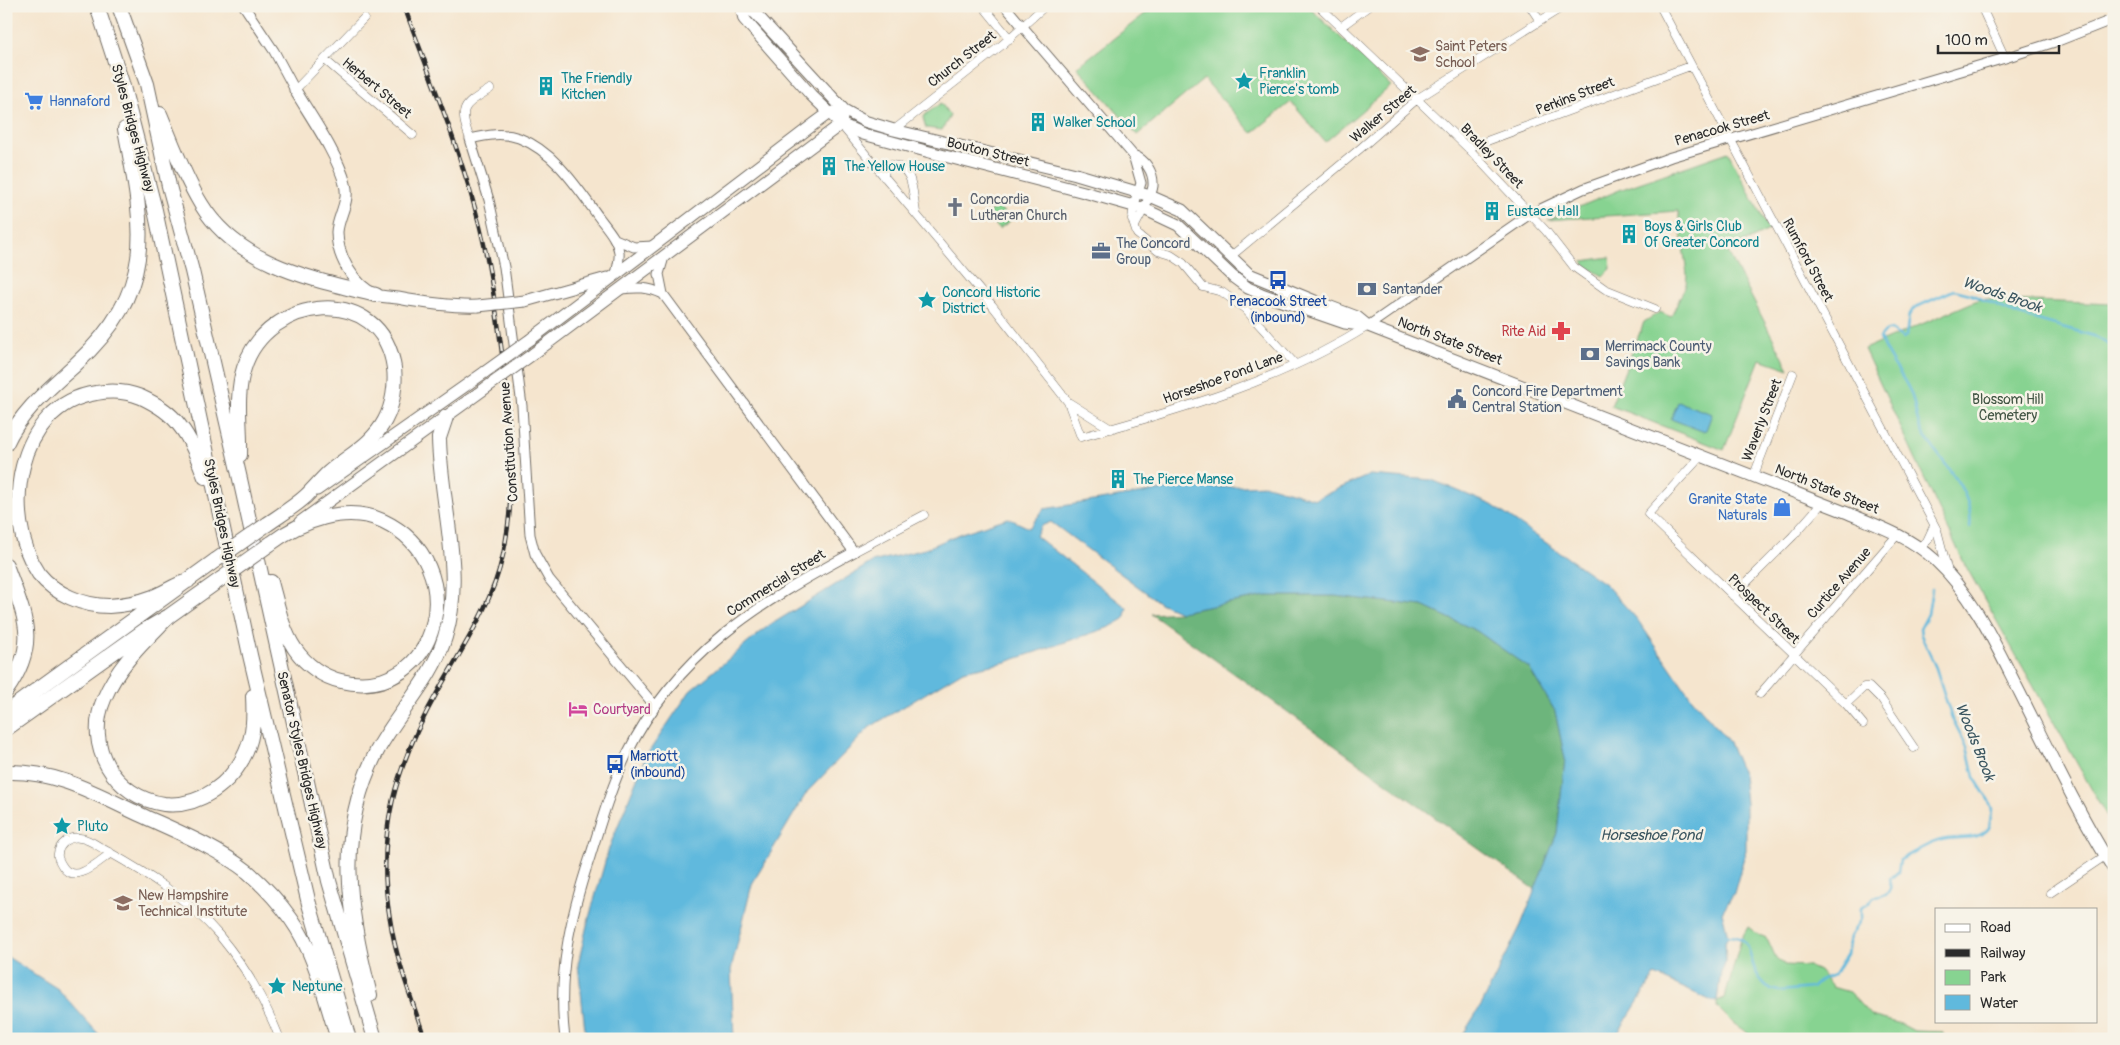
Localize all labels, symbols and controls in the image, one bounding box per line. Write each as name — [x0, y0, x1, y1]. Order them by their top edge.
scale bar — [1938, 22, 2059, 54]
street label: Church Street — [924, 27, 1000, 91]
text: 100 m — [1945, 31, 1988, 50]
place label: Saint Peters School — [1435, 38, 1508, 71]
school or university icon: Saint Peters School — [1409, 43, 1431, 65]
street label: Herbert Street — [339, 54, 416, 122]
street label: Styles Bridges Highway — [108, 62, 158, 194]
place label: Franklin Pierce's tomb — [1259, 65, 1339, 98]
place label: The Friendly Kitchen — [561, 70, 632, 103]
place icon: Franklin Pierce's tomb — [1233, 70, 1255, 92]
street label: Perkins Street — [1533, 73, 1617, 119]
building icon: The Friendly Kitchen — [535, 75, 557, 97]
street label: Walker Street — [1347, 81, 1420, 146]
supermarket icon: Hannaford — [23, 90, 45, 112]
place label: Hannaford — [49, 93, 110, 110]
street label: Penacook Street — [1673, 106, 1772, 150]
building icon: Walker School — [1027, 111, 1049, 133]
place label: Walker School — [1053, 114, 1136, 131]
street label: Bradley Street — [1457, 120, 1527, 192]
street label: Bouton Street — [945, 134, 1031, 171]
building icon: The Yellow House — [818, 155, 840, 177]
place label: The Yellow House — [844, 158, 945, 175]
place label: Concordia Lutheran Church — [970, 191, 1067, 224]
church icon: Concordia Lutheran Church — [944, 196, 966, 218]
building icon: Eustace Hall — [1481, 200, 1503, 222]
place label: Eustace Hall — [1507, 203, 1579, 220]
street label: Rumford Street — [1779, 215, 1837, 305]
place label: Boys & Girls Club Of Greater Concord — [1644, 218, 1759, 251]
building icon: Boys & Girls Club Of Greater Concord — [1618, 223, 1640, 245]
place label: The Concord Group — [1116, 235, 1191, 268]
office icon: The Concord Group — [1090, 240, 1112, 262]
bus stop icon: Penacook Street (inbound) — [1267, 269, 1289, 291]
water label: Woods Brook — [1960, 273, 2046, 318]
bank icon: Santander — [1356, 278, 1378, 300]
place label: Santander — [1382, 281, 1443, 298]
place label: Concord Historic District — [942, 284, 1041, 317]
place icon: Concord Historic District — [916, 289, 938, 311]
place label: Penacook Street (inbound) — [1229, 293, 1327, 326]
street label: North State Street — [1395, 313, 1505, 369]
pharmacy icon: Rite Aid — [1550, 320, 1572, 342]
place label: Rite Aid — [1501, 323, 1546, 340]
place label: Merrimack County Savings Bank — [1605, 338, 1712, 371]
bank icon: Merrimack County Savings Bank — [1579, 343, 1601, 365]
street label: Horseshoe Pond Lane — [1161, 348, 1285, 408]
street label: Waverly Street — [1738, 376, 1786, 464]
street label: Constitution Avenue — [496, 381, 522, 503]
place label: Concord Fire Department Central Station — [1472, 383, 1623, 416]
public building icon: Concord Fire Department Central Station — [1446, 388, 1468, 410]
park label: Blossom Hill Cemetery — [1972, 391, 2044, 424]
street label: Styles Bridges Highway — [200, 457, 244, 589]
street label: North State Street — [1773, 460, 1882, 518]
building icon: The Pierce Manse — [1107, 468, 1129, 490]
place label: The Pierce Manse — [1133, 471, 1234, 488]
place label: Granite State Naturals — [1688, 491, 1768, 524]
shop icon: Granite State Naturals — [1771, 496, 1793, 518]
street label: Curtice Avenue — [1803, 544, 1875, 622]
street label: Commercial Street — [724, 546, 829, 620]
street label: Prospect Street — [1725, 571, 1804, 648]
street label: Senator Styles Bridges Highway — [273, 670, 331, 850]
hotel icon: Courtyard — [567, 698, 589, 720]
water label: Woods Brook — [1951, 700, 2000, 785]
place label: Courtyard — [593, 701, 651, 718]
place label: Marriott (inbound) — [630, 748, 686, 781]
bus stop icon: Marriott (inbound) — [604, 753, 626, 775]
place icon: Pluto — [51, 815, 73, 837]
place label: Pluto — [77, 818, 109, 835]
water label: Horseshoe Pond — [1600, 826, 1703, 845]
place label: New Hampshire Technical Institute — [138, 887, 247, 920]
school or university icon: New Hampshire Technical Institute — [112, 892, 134, 914]
legend — [1935, 908, 2098, 1022]
text: Road — [1980, 918, 2011, 937]
text: Railway — [1980, 944, 2026, 963]
text: Park — [1980, 968, 2007, 987]
place icon: Neptune — [266, 975, 288, 997]
place label: Neptune — [292, 978, 343, 995]
text: Water — [1980, 994, 2019, 1013]

